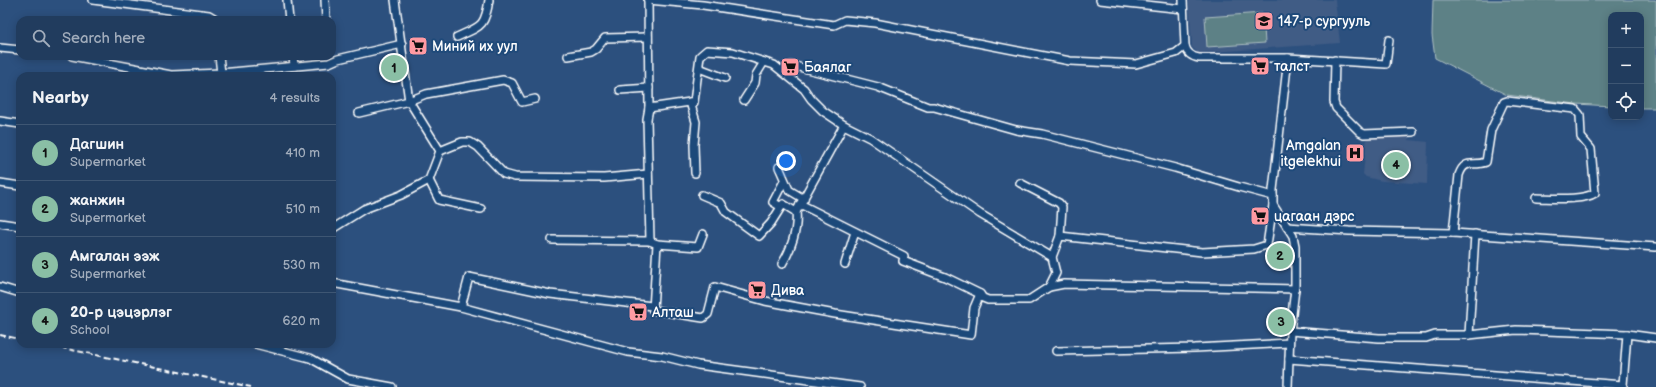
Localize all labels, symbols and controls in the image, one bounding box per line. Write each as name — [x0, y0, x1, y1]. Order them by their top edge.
school or university icon: 147-р сургууль — [1253, 10, 1275, 32]
map controls — [1608, 12, 1644, 120]
button: + — [1608, 12, 1644, 48]
place label: 147-р сургууль — [1278, 13, 1370, 30]
search box — [16, 16, 336, 60]
icon: search — [30, 27, 52, 49]
text: Search here — [62, 29, 145, 48]
supermarket icon: Миний их уул — [407, 35, 429, 57]
place label: Миний их уул — [432, 38, 518, 55]
button: − — [1608, 48, 1644, 84]
pin: 1 — [381, 53, 407, 83]
supermarket icon: талст — [1249, 55, 1271, 77]
supermarket icon: Баялаг — [779, 56, 801, 78]
place label: талст — [1274, 58, 1310, 75]
place label: Баялаг — [804, 59, 852, 76]
button: locate — [1608, 84, 1644, 120]
text: Nearby — [32, 88, 89, 108]
text: 4 results — [270, 90, 320, 106]
text: Дагшин — [70, 135, 124, 154]
place label: Amgalan itgelekhui — [1281, 137, 1341, 170]
hospital icon: Amgalan itgelekhui — [1344, 142, 1366, 164]
text: 1 — [42, 145, 48, 161]
text: 410 m — [285, 145, 320, 161]
pin: 4 — [1383, 150, 1409, 180]
your location — [776, 151, 796, 171]
text: Supermarket — [70, 154, 146, 170]
text: жанжин — [70, 191, 125, 210]
text: 2 — [41, 201, 49, 217]
text: 510 m — [286, 201, 320, 217]
supermarket icon: цагаан дэрс — [1249, 205, 1271, 227]
place label: цагаан дэрс — [1274, 208, 1355, 225]
text: Supermarket — [70, 210, 146, 226]
pin: 2 — [1267, 241, 1293, 271]
text: Амгалан ээж — [70, 247, 160, 266]
text: 3 — [41, 257, 49, 273]
text: 530 m — [283, 257, 320, 273]
text: Supermarket — [70, 266, 146, 282]
supermarket icon: Дива — [746, 279, 768, 301]
place label: Дива — [771, 282, 805, 299]
supermarket icon: Алташ — [627, 301, 649, 323]
text: 20-р цэцэрлэг — [70, 303, 172, 322]
place label: Алташ — [651, 304, 694, 321]
pin: 3 — [1268, 307, 1294, 337]
text: 4 — [41, 313, 49, 329]
text: 620 m — [282, 313, 320, 329]
text: School — [70, 322, 110, 338]

